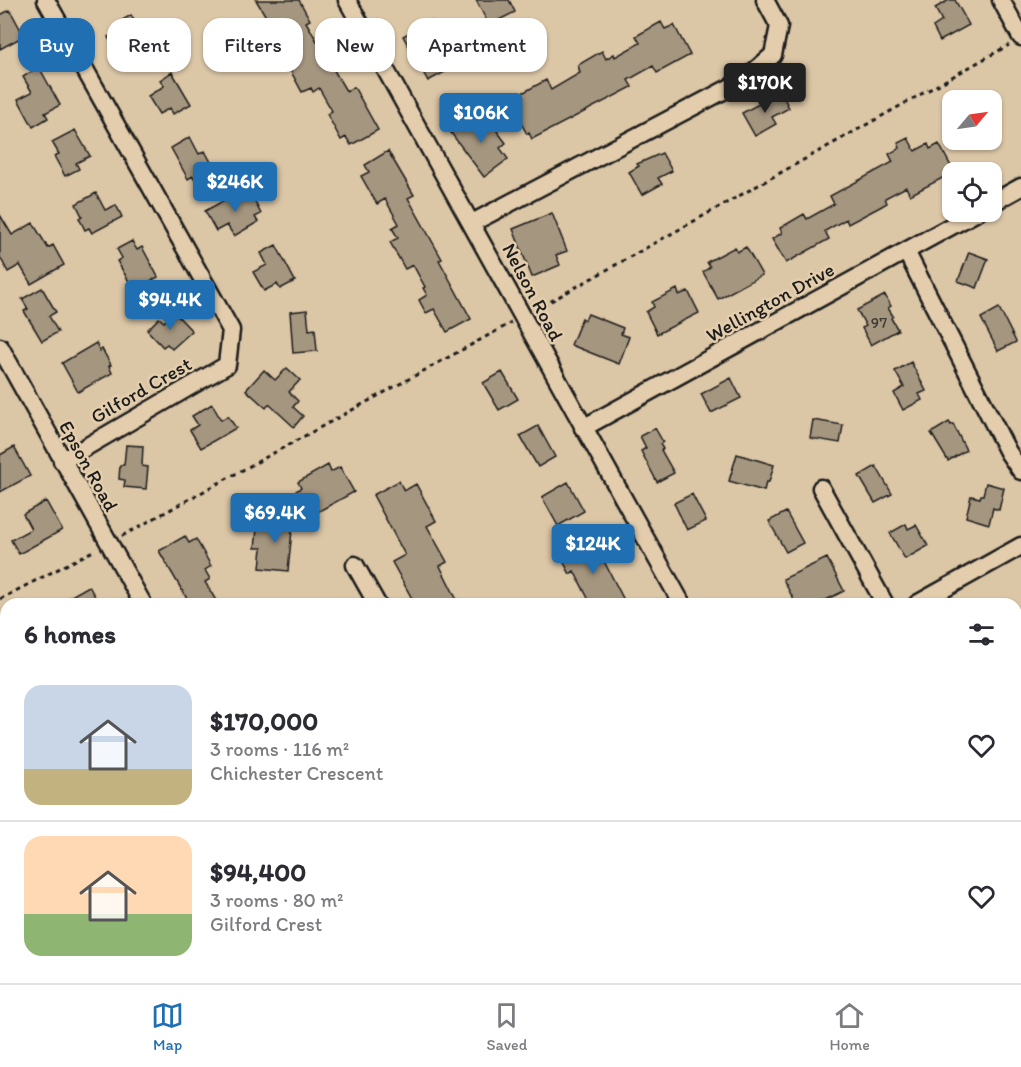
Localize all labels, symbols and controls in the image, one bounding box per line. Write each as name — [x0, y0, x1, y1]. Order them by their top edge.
chip: Buy — [18, 18, 95, 72]
chip: Rent — [107, 18, 191, 72]
chip: Filters — [203, 18, 303, 72]
chip: New — [315, 18, 395, 72]
chip: Apartment — [407, 18, 547, 72]
pin: $170K — [723, 63, 807, 114]
text: $170K — [738, 70, 792, 94]
north arrow — [942, 90, 1002, 150]
map controls — [942, 90, 1002, 222]
pin: $106K — [439, 93, 523, 144]
text: $106K — [453, 100, 509, 124]
pin: $246K — [193, 162, 277, 213]
button: locate — [942, 162, 1002, 222]
text: $246K — [207, 169, 263, 193]
street label: Nelson Road — [497, 239, 569, 345]
street label: Wellington Drive — [702, 257, 838, 347]
pin: $94.4K — [121, 280, 219, 331]
text: $94.4K — [139, 287, 201, 311]
house number: 97 — [871, 313, 887, 332]
street label: Gilford Crest — [86, 352, 196, 428]
street label: Epson Road — [54, 416, 124, 516]
pin: $69.4K — [226, 493, 324, 544]
text: $69.4K — [245, 500, 305, 524]
pin: $124K — [551, 524, 635, 575]
text: $124K — [566, 531, 620, 555]
text: 6 homes — [24, 618, 116, 650]
icon: filters — [965, 618, 998, 651]
text: $170,000 — [210, 705, 318, 737]
icon: home — [72, 709, 144, 781]
icon: heart — [965, 729, 998, 762]
text: 3 rooms · 116 m² — [210, 737, 349, 761]
text: Chichester Crescent — [210, 761, 383, 785]
text: $94,400 — [210, 856, 306, 888]
icon: home — [72, 860, 144, 932]
icon: heart — [965, 880, 998, 913]
text: 3 rooms · 80 m² — [210, 888, 343, 912]
text: Gilford Crest — [210, 912, 322, 936]
tab: Map — [151, 999, 184, 1054]
tab: Saved — [486, 999, 527, 1054]
tab: Home — [830, 999, 870, 1054]

